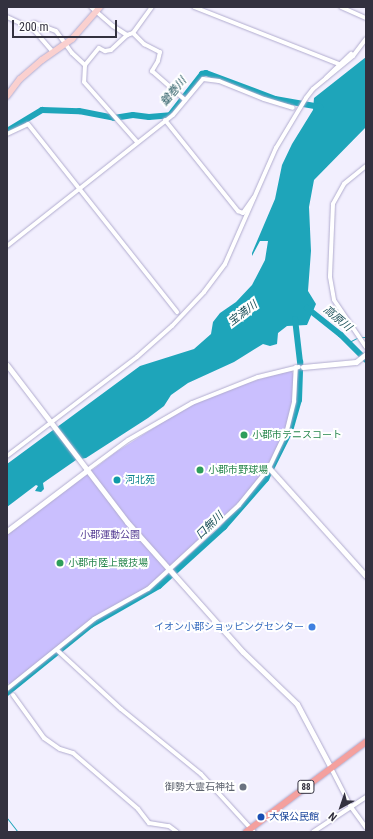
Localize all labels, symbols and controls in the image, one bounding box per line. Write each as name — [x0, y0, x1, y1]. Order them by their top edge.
scale bar — [14, 12, 119, 38]
text: 200 m — [19, 20, 49, 34]
water label: 鎗巻川 — [158, 75, 190, 109]
water label: 宝満川 — [226, 299, 260, 329]
water label: 高原川 — [320, 303, 354, 335]
place label: 小郡市テニスコート — [252, 429, 342, 441]
marker: 小郡市テニスコート — [239, 430, 249, 440]
place label: 小郡市野球場 — [208, 464, 268, 476]
marker: 小郡市野球場 — [195, 465, 205, 475]
place label: 河北苑 — [125, 474, 155, 486]
marker: 河北苑 — [112, 475, 122, 485]
water label: 口無川 — [194, 510, 226, 542]
park label: 小郡運動公園 — [80, 529, 140, 541]
place label: 小郡市陸上競技場 — [68, 557, 148, 569]
marker: 小郡市陸上競技場 — [55, 558, 65, 568]
place label: イオン小郡ショッピングセンター — [154, 621, 304, 633]
marker: イオン小郡ショッピングセンター — [307, 622, 317, 632]
road number: 88 — [297, 780, 315, 794]
place label: 御勢大霊石神社 — [165, 781, 235, 793]
marker: 御勢大霊石神社 — [238, 782, 248, 792]
north arrow — [321, 787, 361, 827]
text: N — [326, 809, 340, 824]
place label: 大保公民館 — [269, 811, 319, 823]
marker: 大保公民館 — [256, 812, 266, 822]

